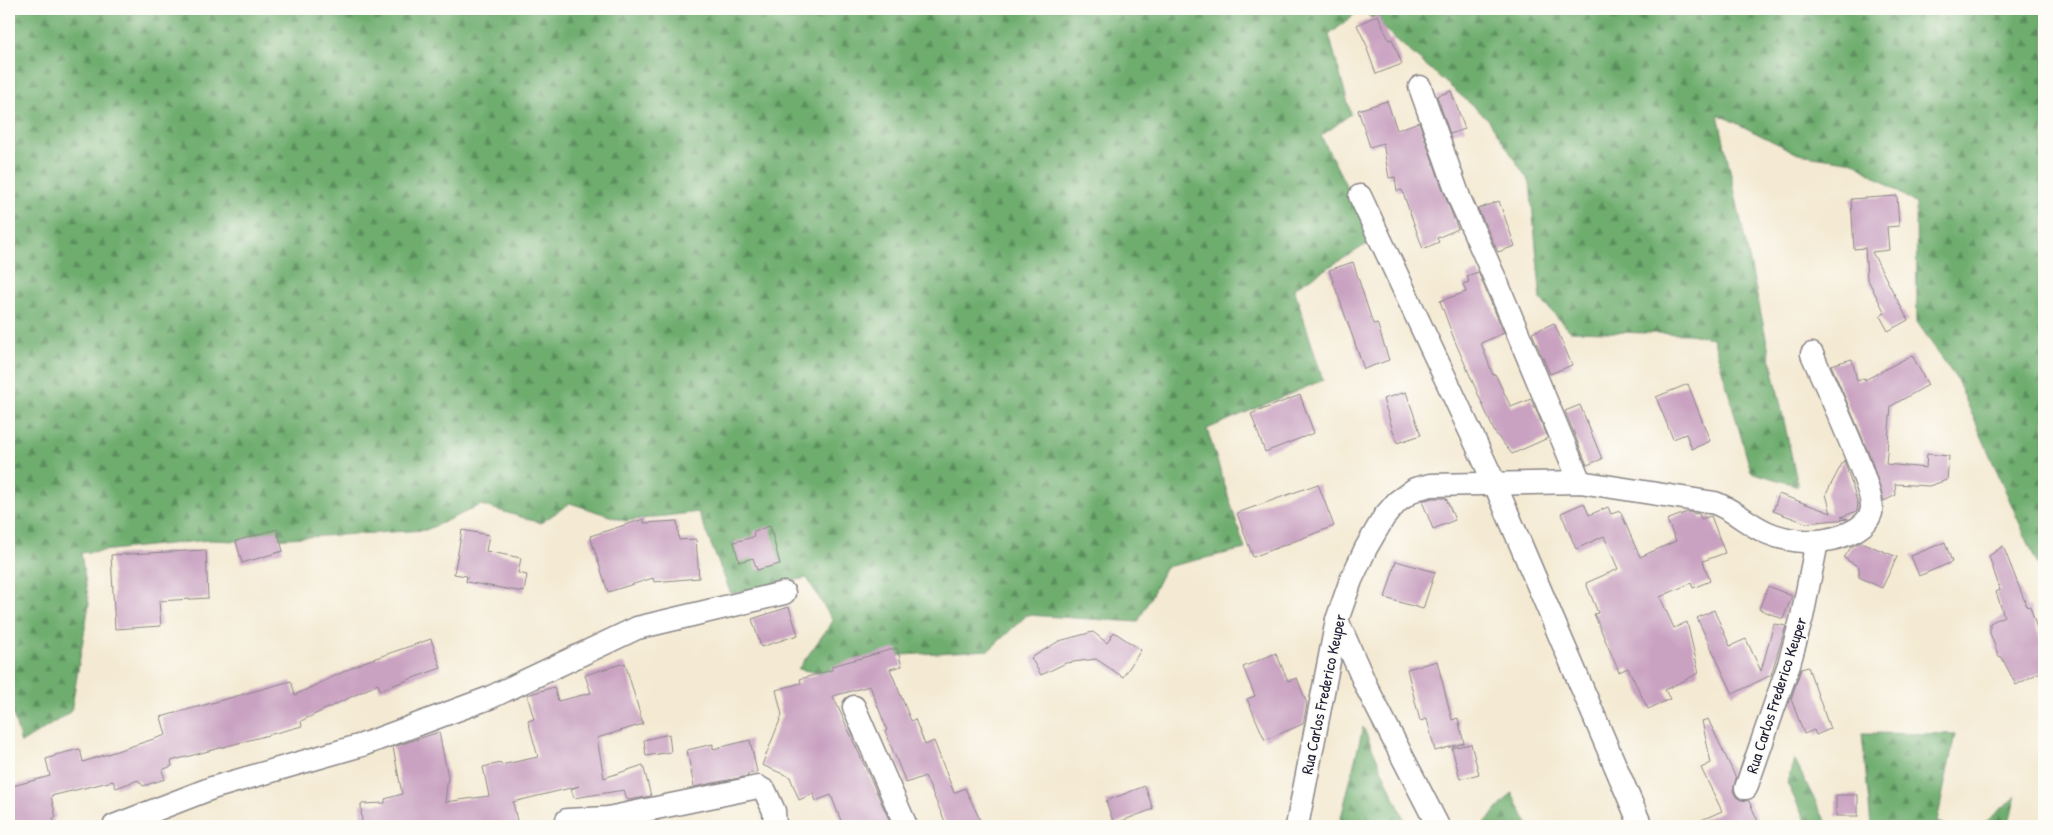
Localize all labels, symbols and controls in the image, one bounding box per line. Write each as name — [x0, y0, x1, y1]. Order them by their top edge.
street label: Rua Carlos Frederico Keuper — [1295, 612, 1351, 776]
street label: Rua Carlos Frederico Keuper — [1740, 614, 1812, 776]

